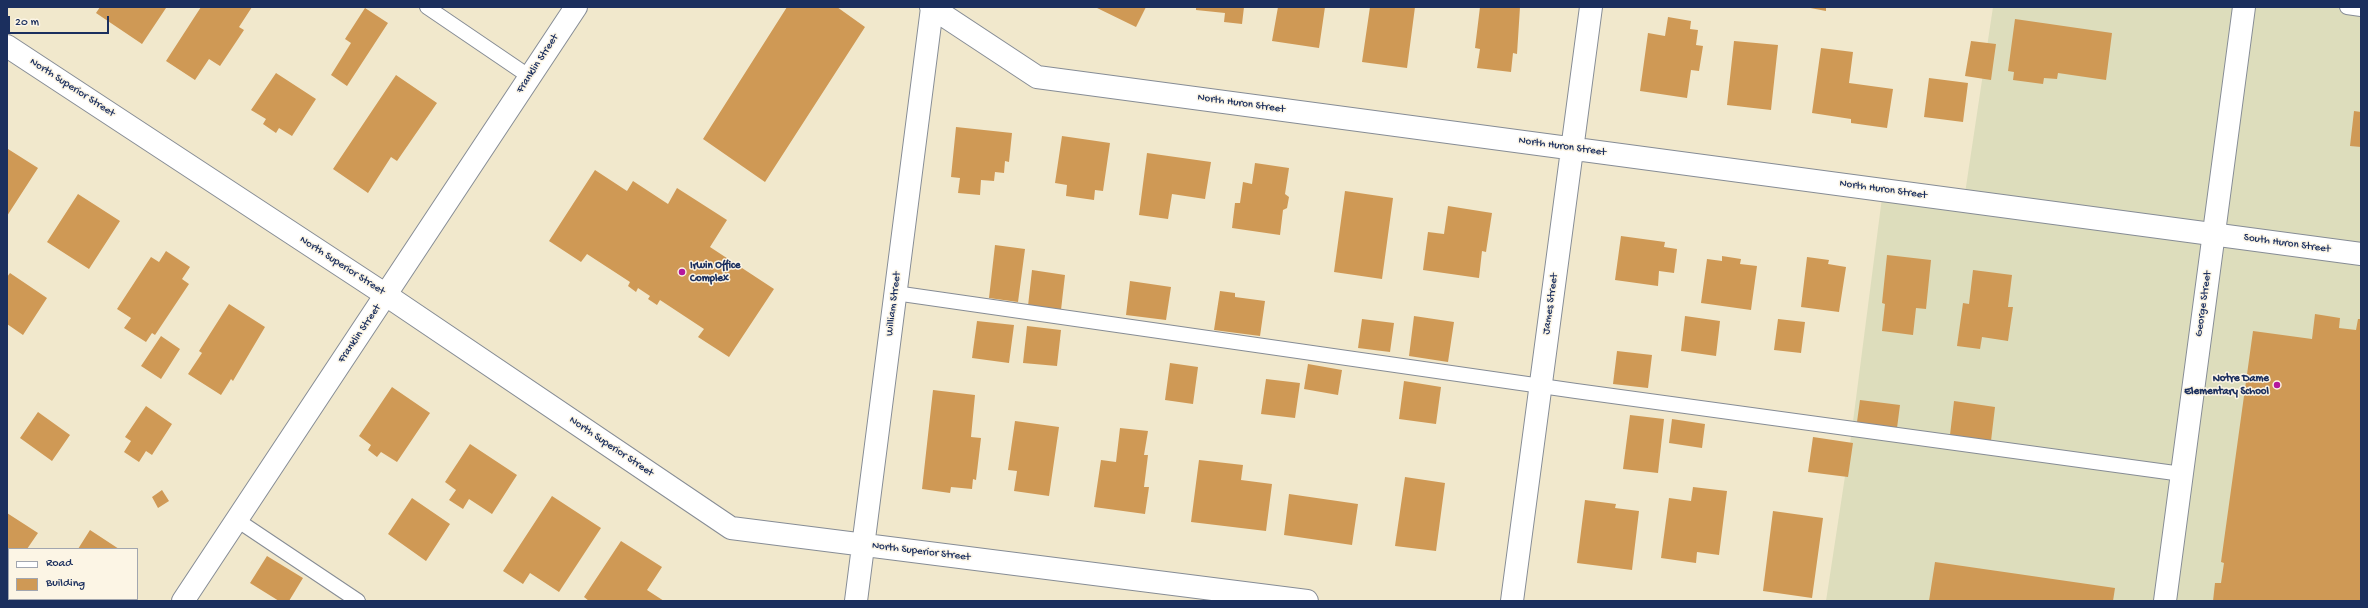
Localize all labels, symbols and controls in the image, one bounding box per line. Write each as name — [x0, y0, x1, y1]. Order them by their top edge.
scale bar — [10, 8, 111, 34]
text: 20 m — [15, 16, 39, 30]
street label: Franklin Street — [514, 32, 562, 96]
street label: North Superior Street — [27, 56, 117, 120]
street label: North Huron Street — [1197, 91, 1285, 117]
street label: North Huron Street — [1518, 134, 1606, 160]
street label: North Huron Street — [1839, 177, 1927, 203]
street label: South Huron Street — [2243, 231, 2331, 257]
street label: North Superior Street — [297, 234, 387, 298]
place label: Irwin Office Complex — [690, 259, 740, 285]
marker: Irwin Office Complex — [677, 267, 687, 277]
street label: George Street — [2193, 270, 2215, 338]
street label: William Street — [883, 271, 905, 337]
street label: James Street — [1540, 273, 1562, 335]
street label: Franklin Street — [336, 302, 384, 366]
place label: Notre Dame Elementary School — [2184, 372, 2269, 398]
marker: Notre Dame Elementary School — [2272, 380, 2282, 390]
street label: North Superior Street — [566, 414, 656, 480]
street label: North Superior Street — [871, 539, 971, 565]
legend — [8, 548, 138, 600]
text: Road — [46, 557, 72, 571]
text: Building — [46, 577, 85, 591]

